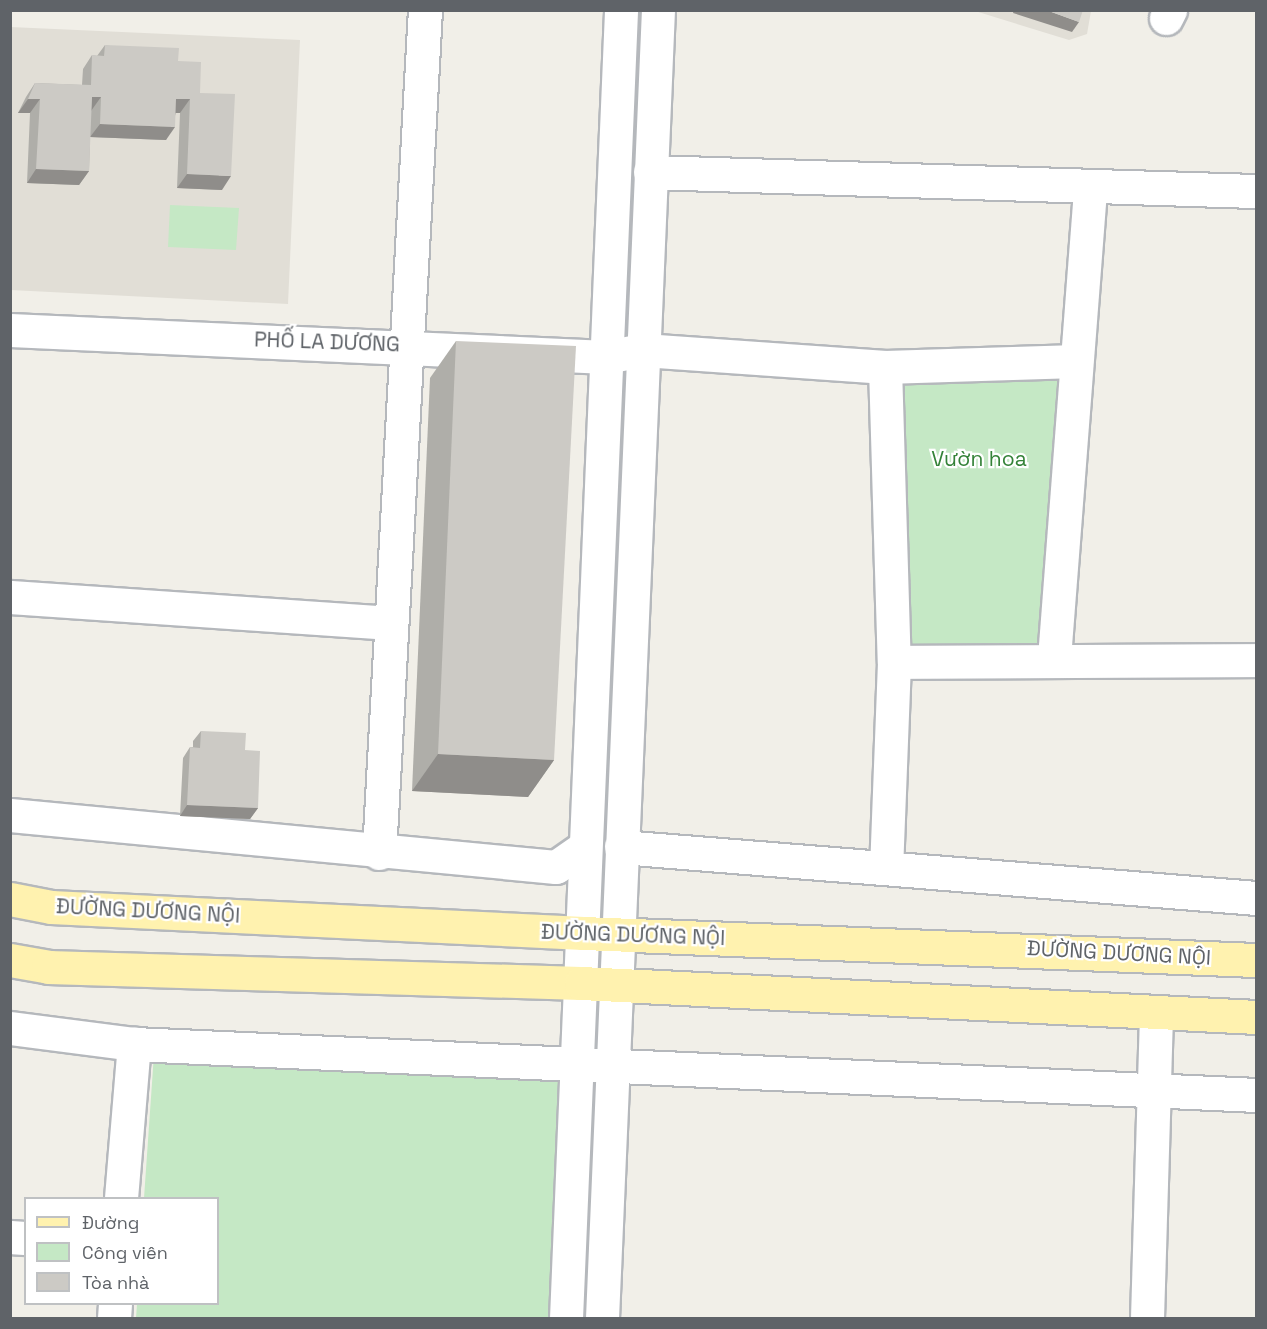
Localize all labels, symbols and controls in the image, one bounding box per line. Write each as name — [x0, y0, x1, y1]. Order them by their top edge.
street label: PHỐ LA DƯƠNG — [254, 327, 400, 357]
park label: Vườn hoa — [931, 446, 1027, 472]
street label: ĐƯỜNG DƯƠNG NỘI — [55, 894, 241, 928]
street label: ĐƯỜNG DƯƠNG NỘI — [540, 919, 726, 951]
street label: ĐƯỜNG DƯƠNG NỘI — [1026, 936, 1212, 970]
legend — [24, 1197, 219, 1305]
text: Đường — [82, 1211, 139, 1234]
text: Công viên — [82, 1241, 168, 1264]
text: Tòa nhà — [82, 1271, 149, 1294]

